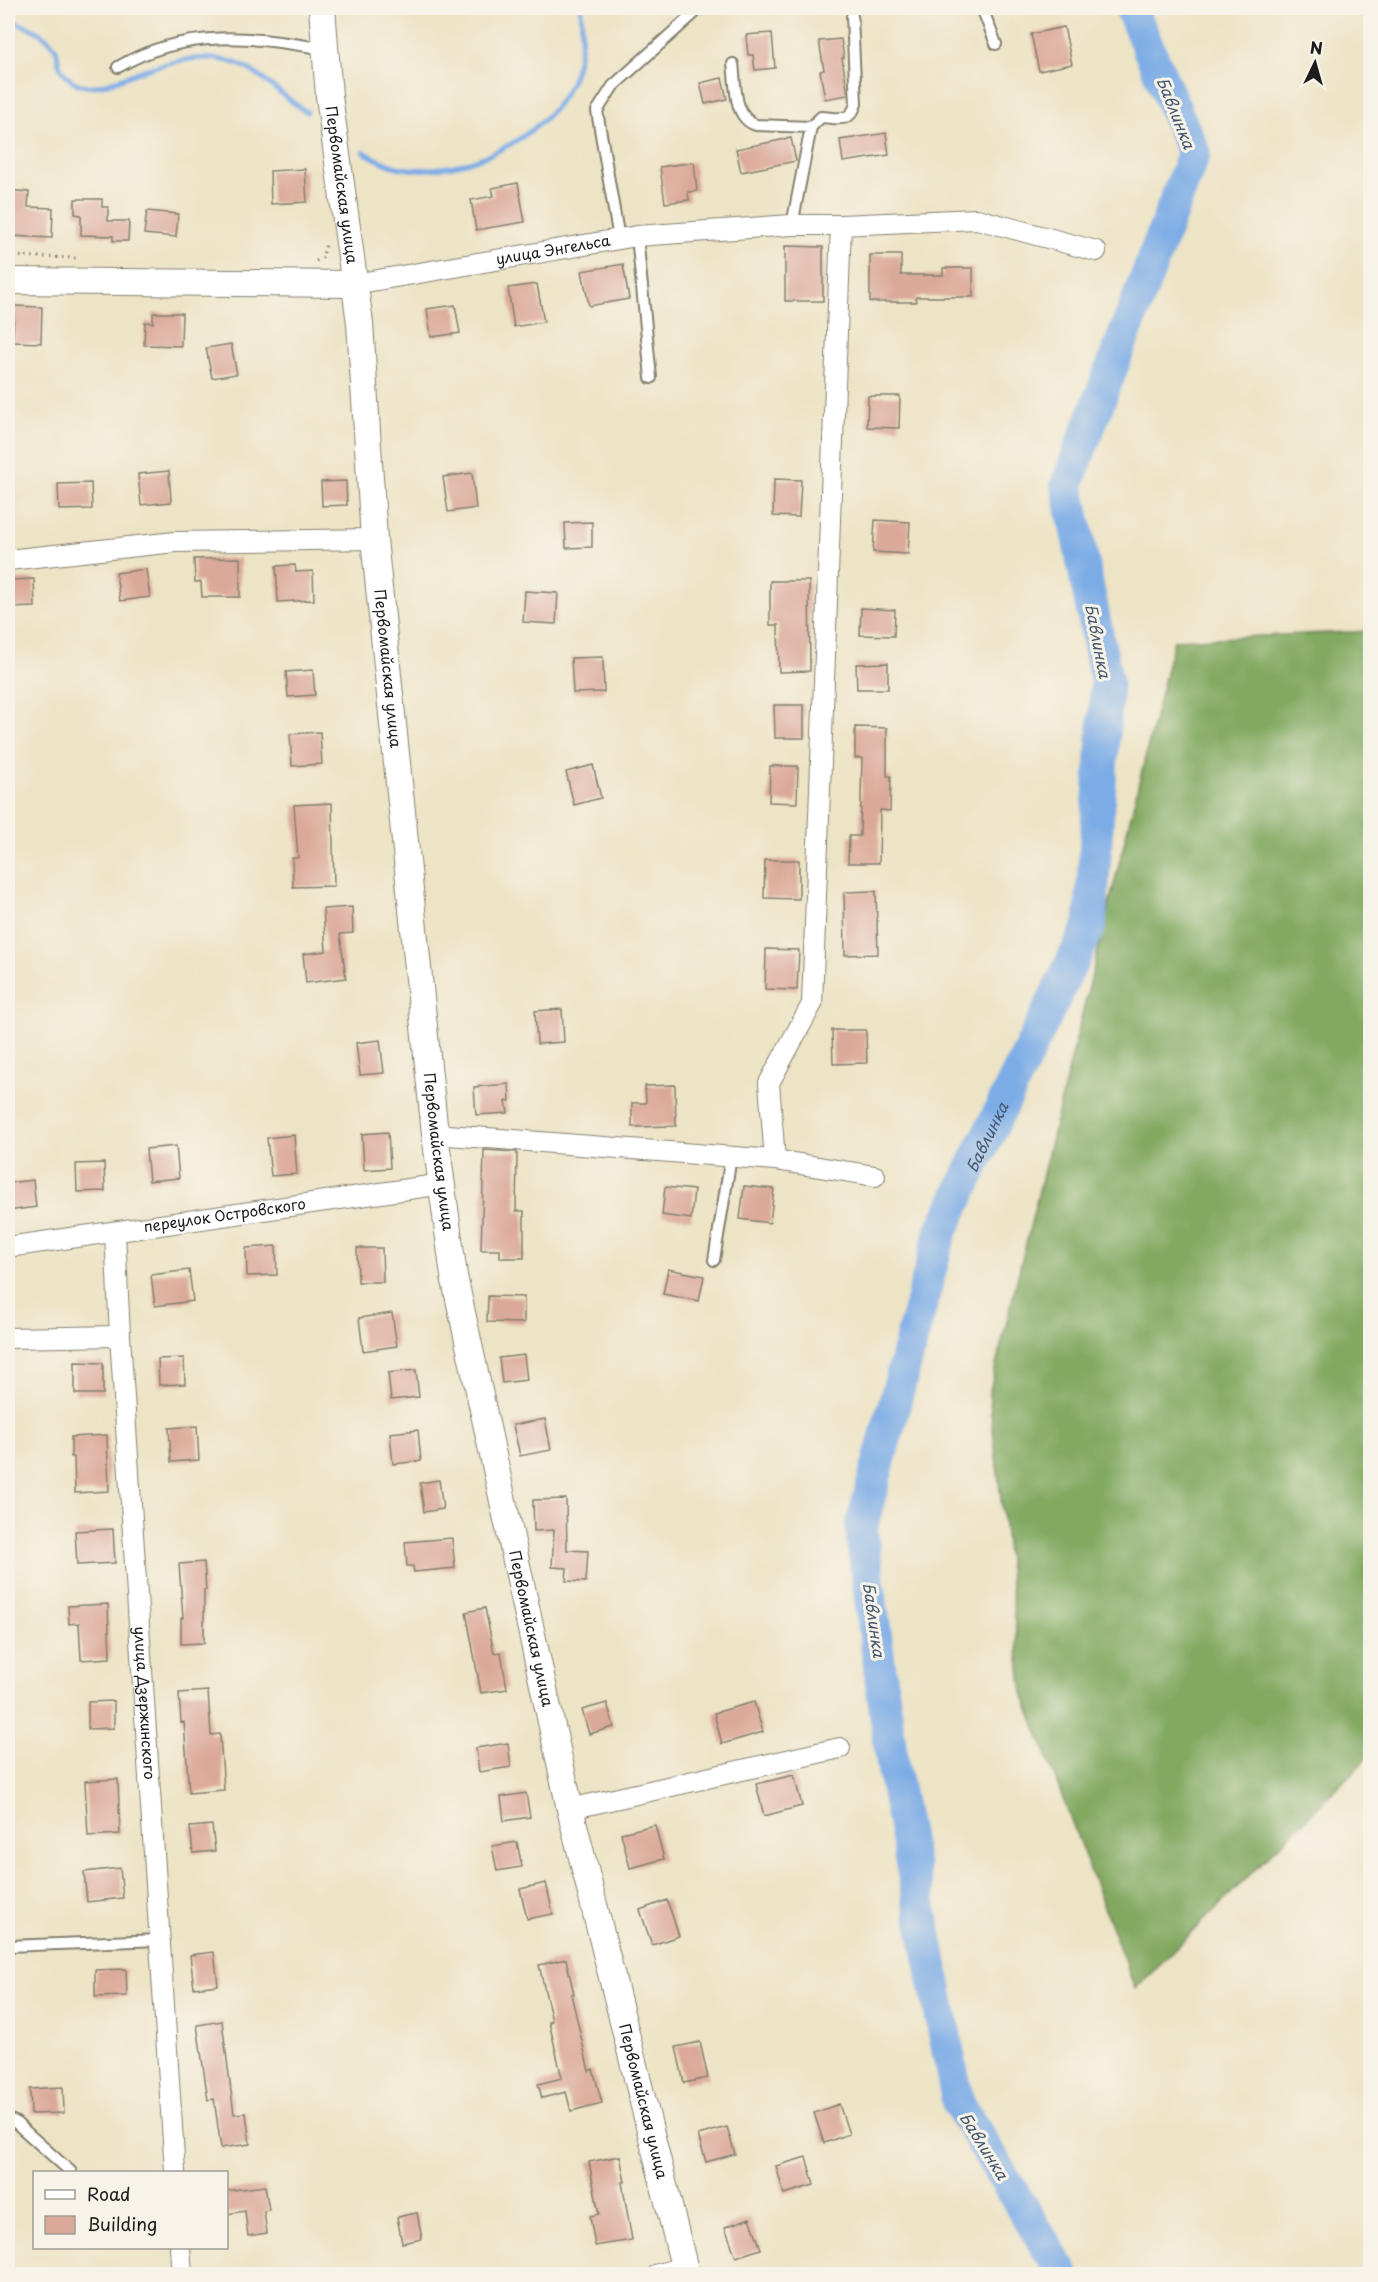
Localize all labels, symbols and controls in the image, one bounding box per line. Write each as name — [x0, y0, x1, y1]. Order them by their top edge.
north arrow — [1285, 33, 1345, 93]
text: N — [1309, 35, 1324, 60]
water label: Бавлинка — [1152, 73, 1203, 153]
street label: Первомайская улица — [320, 104, 365, 266]
street label: улица Энгельса — [494, 228, 612, 270]
street label: Первомайская улица — [369, 588, 408, 749]
water label: Бавлинка — [1080, 602, 1118, 681]
street label: Первомайская улица — [419, 1071, 461, 1233]
water label: Бавлинка — [959, 1097, 1014, 1176]
street label: переулок Островского — [142, 1191, 307, 1237]
street label: Первомайская улица — [504, 1548, 560, 1709]
water label: Бавлинка — [858, 1581, 892, 1660]
street label: улица Дзержинского — [129, 1626, 162, 1780]
street label: Первомайская улица — [614, 2021, 675, 2182]
water label: Бавлинка — [955, 2107, 1016, 2185]
legend — [33, 2171, 228, 2249]
text: Road — [87, 2180, 131, 2207]
text: Building — [87, 2210, 157, 2237]

